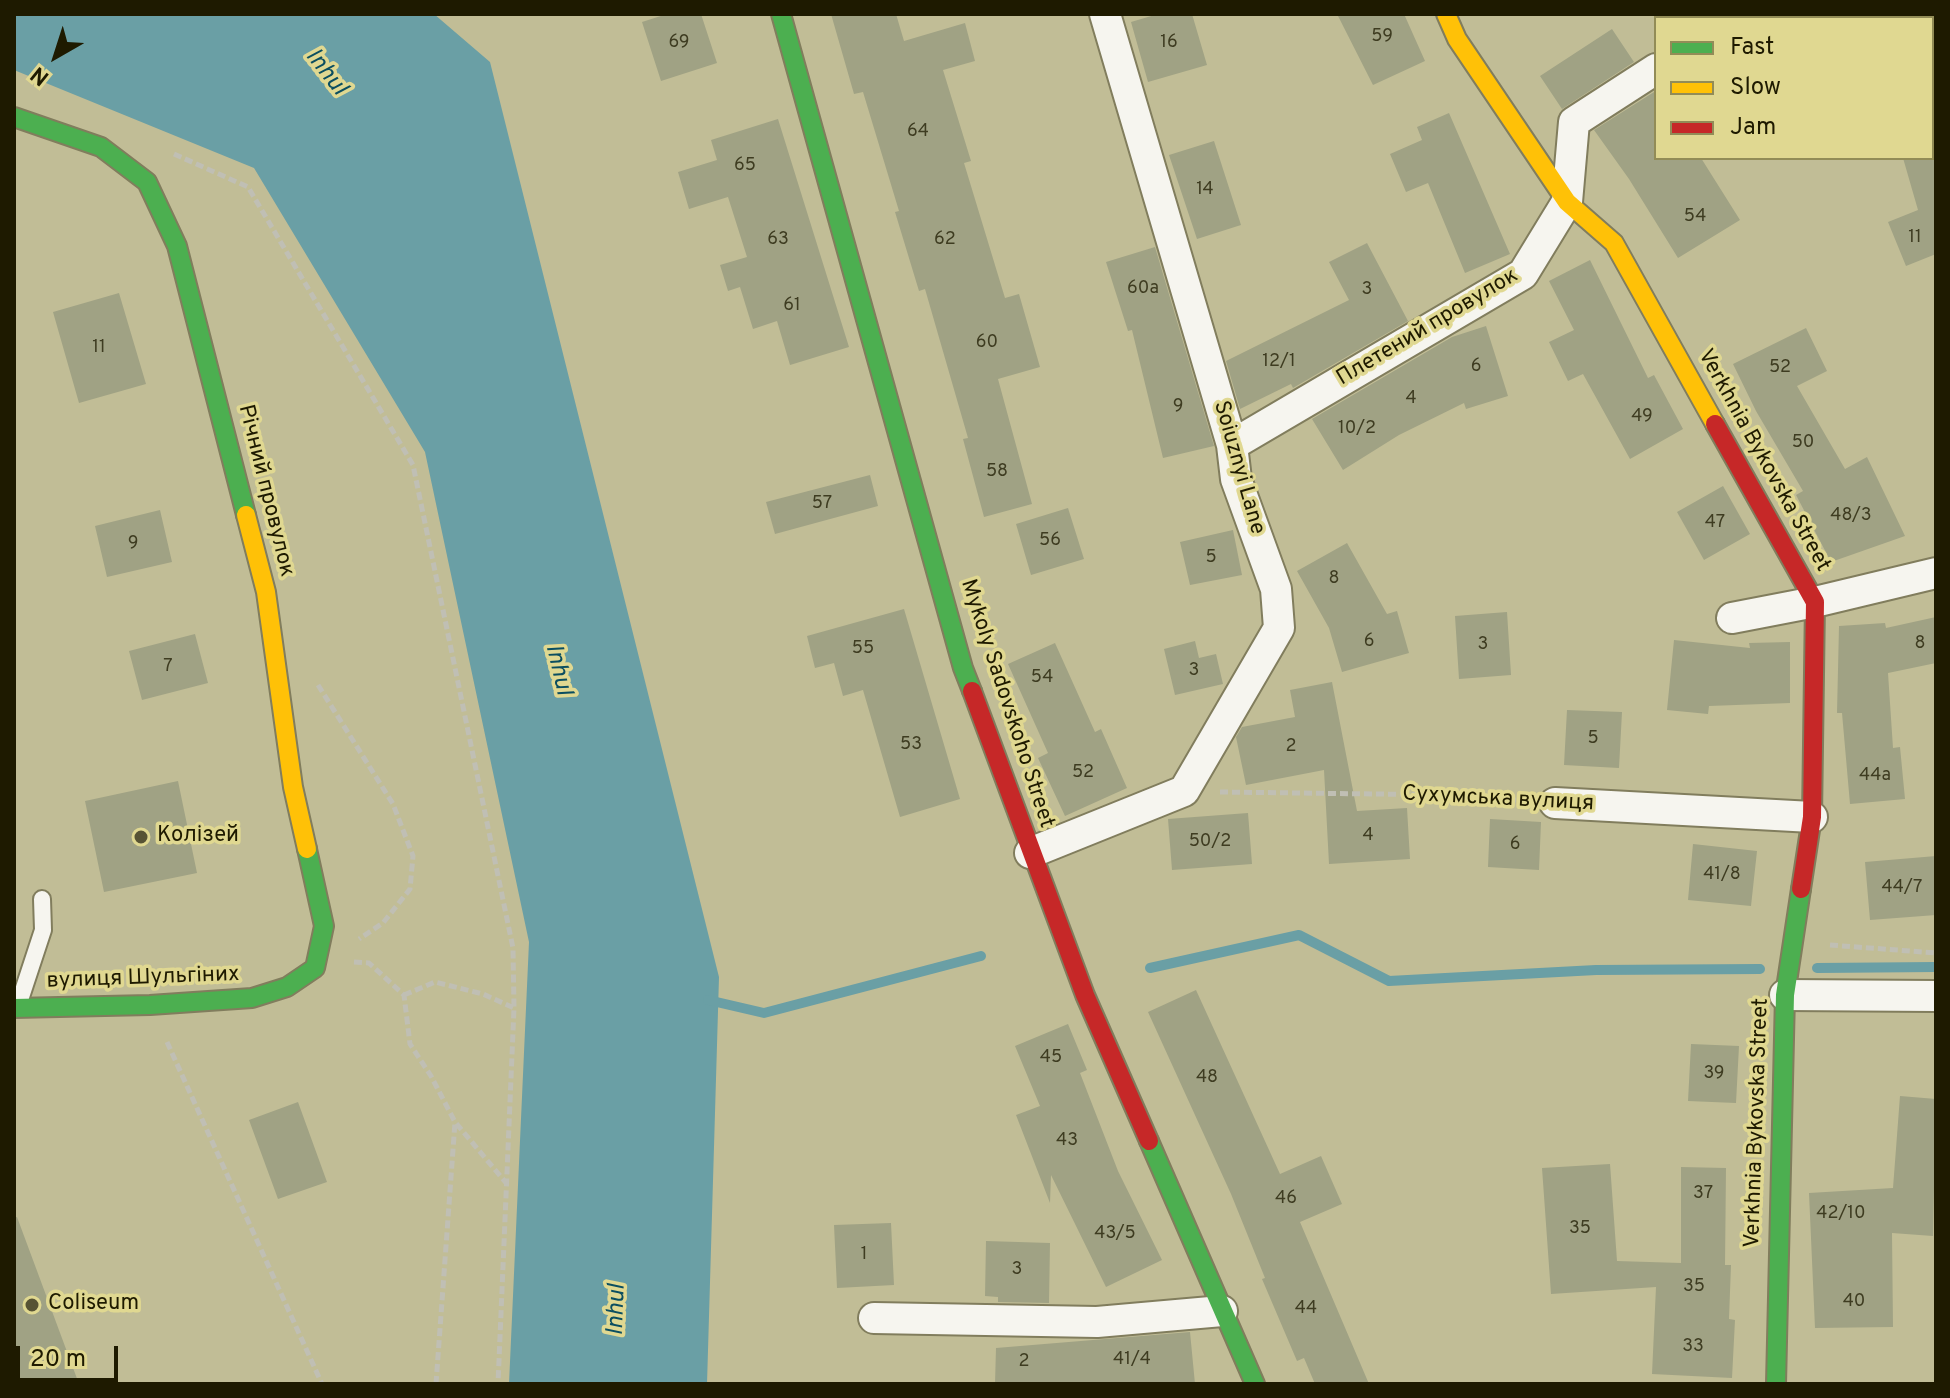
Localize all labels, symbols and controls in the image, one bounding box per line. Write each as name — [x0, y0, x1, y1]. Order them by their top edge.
north arrow — [16, 16, 96, 96]
legend — [1654, 16, 1934, 160]
house number: 59 — [1371, 26, 1393, 48]
house number: 69 — [669, 32, 689, 54]
house number: 16 — [1160, 32, 1178, 54]
text: Fast — [1730, 33, 1774, 63]
water label: Inhul — [298, 44, 352, 102]
text: N — [26, 60, 55, 91]
text: Slow — [1730, 73, 1781, 103]
text: Jam — [1730, 113, 1776, 143]
house number: 64 — [907, 121, 929, 143]
house number: 65 — [734, 155, 756, 177]
house number: 14 — [1196, 179, 1214, 201]
house number: 54 — [1684, 206, 1706, 228]
house number: 11 — [1908, 227, 1922, 249]
house number: 63 — [767, 229, 789, 251]
house number: 62 — [934, 229, 956, 251]
street label: Плетений провулок — [1332, 263, 1524, 393]
house number: 60а — [1127, 278, 1159, 300]
house number: 3 — [1362, 279, 1372, 301]
house number: 61 — [783, 295, 801, 317]
house number: 60 — [976, 332, 998, 354]
house number: 11 — [92, 337, 106, 359]
street label: Verkhnia Bykovska Street — [1691, 345, 1835, 577]
house number: 12/1 — [1262, 351, 1296, 373]
house number: 6 — [1471, 356, 1481, 378]
house number: 52 — [1769, 357, 1791, 379]
house number: 4 — [1405, 388, 1417, 410]
house number: 9 — [1173, 396, 1183, 418]
street label: Soiuznyi Lane — [1206, 398, 1270, 538]
street label: Річний провулок — [231, 402, 299, 580]
house number: 49 — [1631, 406, 1653, 428]
house number: 10/2 — [1338, 418, 1376, 440]
house number: 50 — [1792, 432, 1814, 454]
house number: 58 — [986, 461, 1008, 483]
house number: 57 — [812, 493, 832, 515]
house number: 48/3 — [1830, 505, 1872, 527]
house number: 47 — [1705, 512, 1725, 534]
house number: 56 — [1039, 530, 1061, 552]
house number: 9 — [128, 533, 138, 555]
house number: 5 — [1205, 547, 1217, 569]
house number: 8 — [1329, 568, 1339, 590]
street label: Mykoly Sadovskoho Street — [953, 576, 1059, 832]
house number: 6 — [1364, 631, 1374, 653]
house number: 8 — [1915, 633, 1925, 655]
house number: 3 — [1478, 634, 1488, 656]
house number: 55 — [852, 638, 874, 660]
water label: Inhul — [537, 642, 577, 698]
house number: 7 — [163, 656, 173, 678]
house number: 3 — [1189, 660, 1199, 682]
house number: 54 — [1031, 667, 1053, 689]
house number: 5 — [1587, 728, 1599, 750]
house number: 53 — [900, 734, 922, 756]
house number: 2 — [1285, 736, 1297, 758]
house number: 52 — [1072, 762, 1094, 784]
house number: 44а — [1859, 765, 1891, 787]
street label: Сухумська вулиця — [1401, 782, 1595, 818]
place label: Колізей — [157, 824, 239, 850]
house number: 4 — [1362, 825, 1374, 847]
marker: Колізей — [132, 828, 150, 846]
house number: 50/2 — [1189, 831, 1231, 853]
house number: 6 — [1510, 834, 1520, 856]
house number: 41/8 — [1703, 864, 1741, 886]
house number: 44/7 — [1882, 877, 1922, 899]
street label: вулиця Шульгіних — [46, 962, 240, 996]
street label: Verkhnia Bykovska Street — [1740, 998, 1776, 1248]
house number: 45 — [1040, 1047, 1062, 1069]
house number: 39 — [1703, 1063, 1725, 1085]
house number: 48 — [1196, 1067, 1218, 1089]
house number: 43 — [1056, 1130, 1078, 1152]
house number: 37 — [1693, 1183, 1713, 1205]
house number: 46 — [1275, 1188, 1297, 1210]
house number: 42/10 — [1816, 1203, 1866, 1225]
house number: 35 — [1569, 1218, 1591, 1240]
house number: 43/5 — [1094, 1223, 1136, 1245]
house number: 1 — [861, 1244, 867, 1266]
house number: 3 — [1012, 1259, 1022, 1281]
house number: 35 — [1683, 1276, 1705, 1298]
water label: Inhul — [603, 1284, 633, 1336]
house number: 40 — [1843, 1291, 1865, 1313]
place label: Coliseum — [48, 1292, 139, 1318]
marker: Coliseum — [23, 1296, 41, 1314]
house number: 44 — [1295, 1298, 1317, 1320]
scale bar — [20, 1330, 122, 1380]
house number: 33 — [1682, 1336, 1704, 1358]
text: 20 m — [30, 1345, 86, 1375]
house number: 41/4 — [1113, 1349, 1151, 1371]
house number: 2 — [1018, 1351, 1030, 1373]

